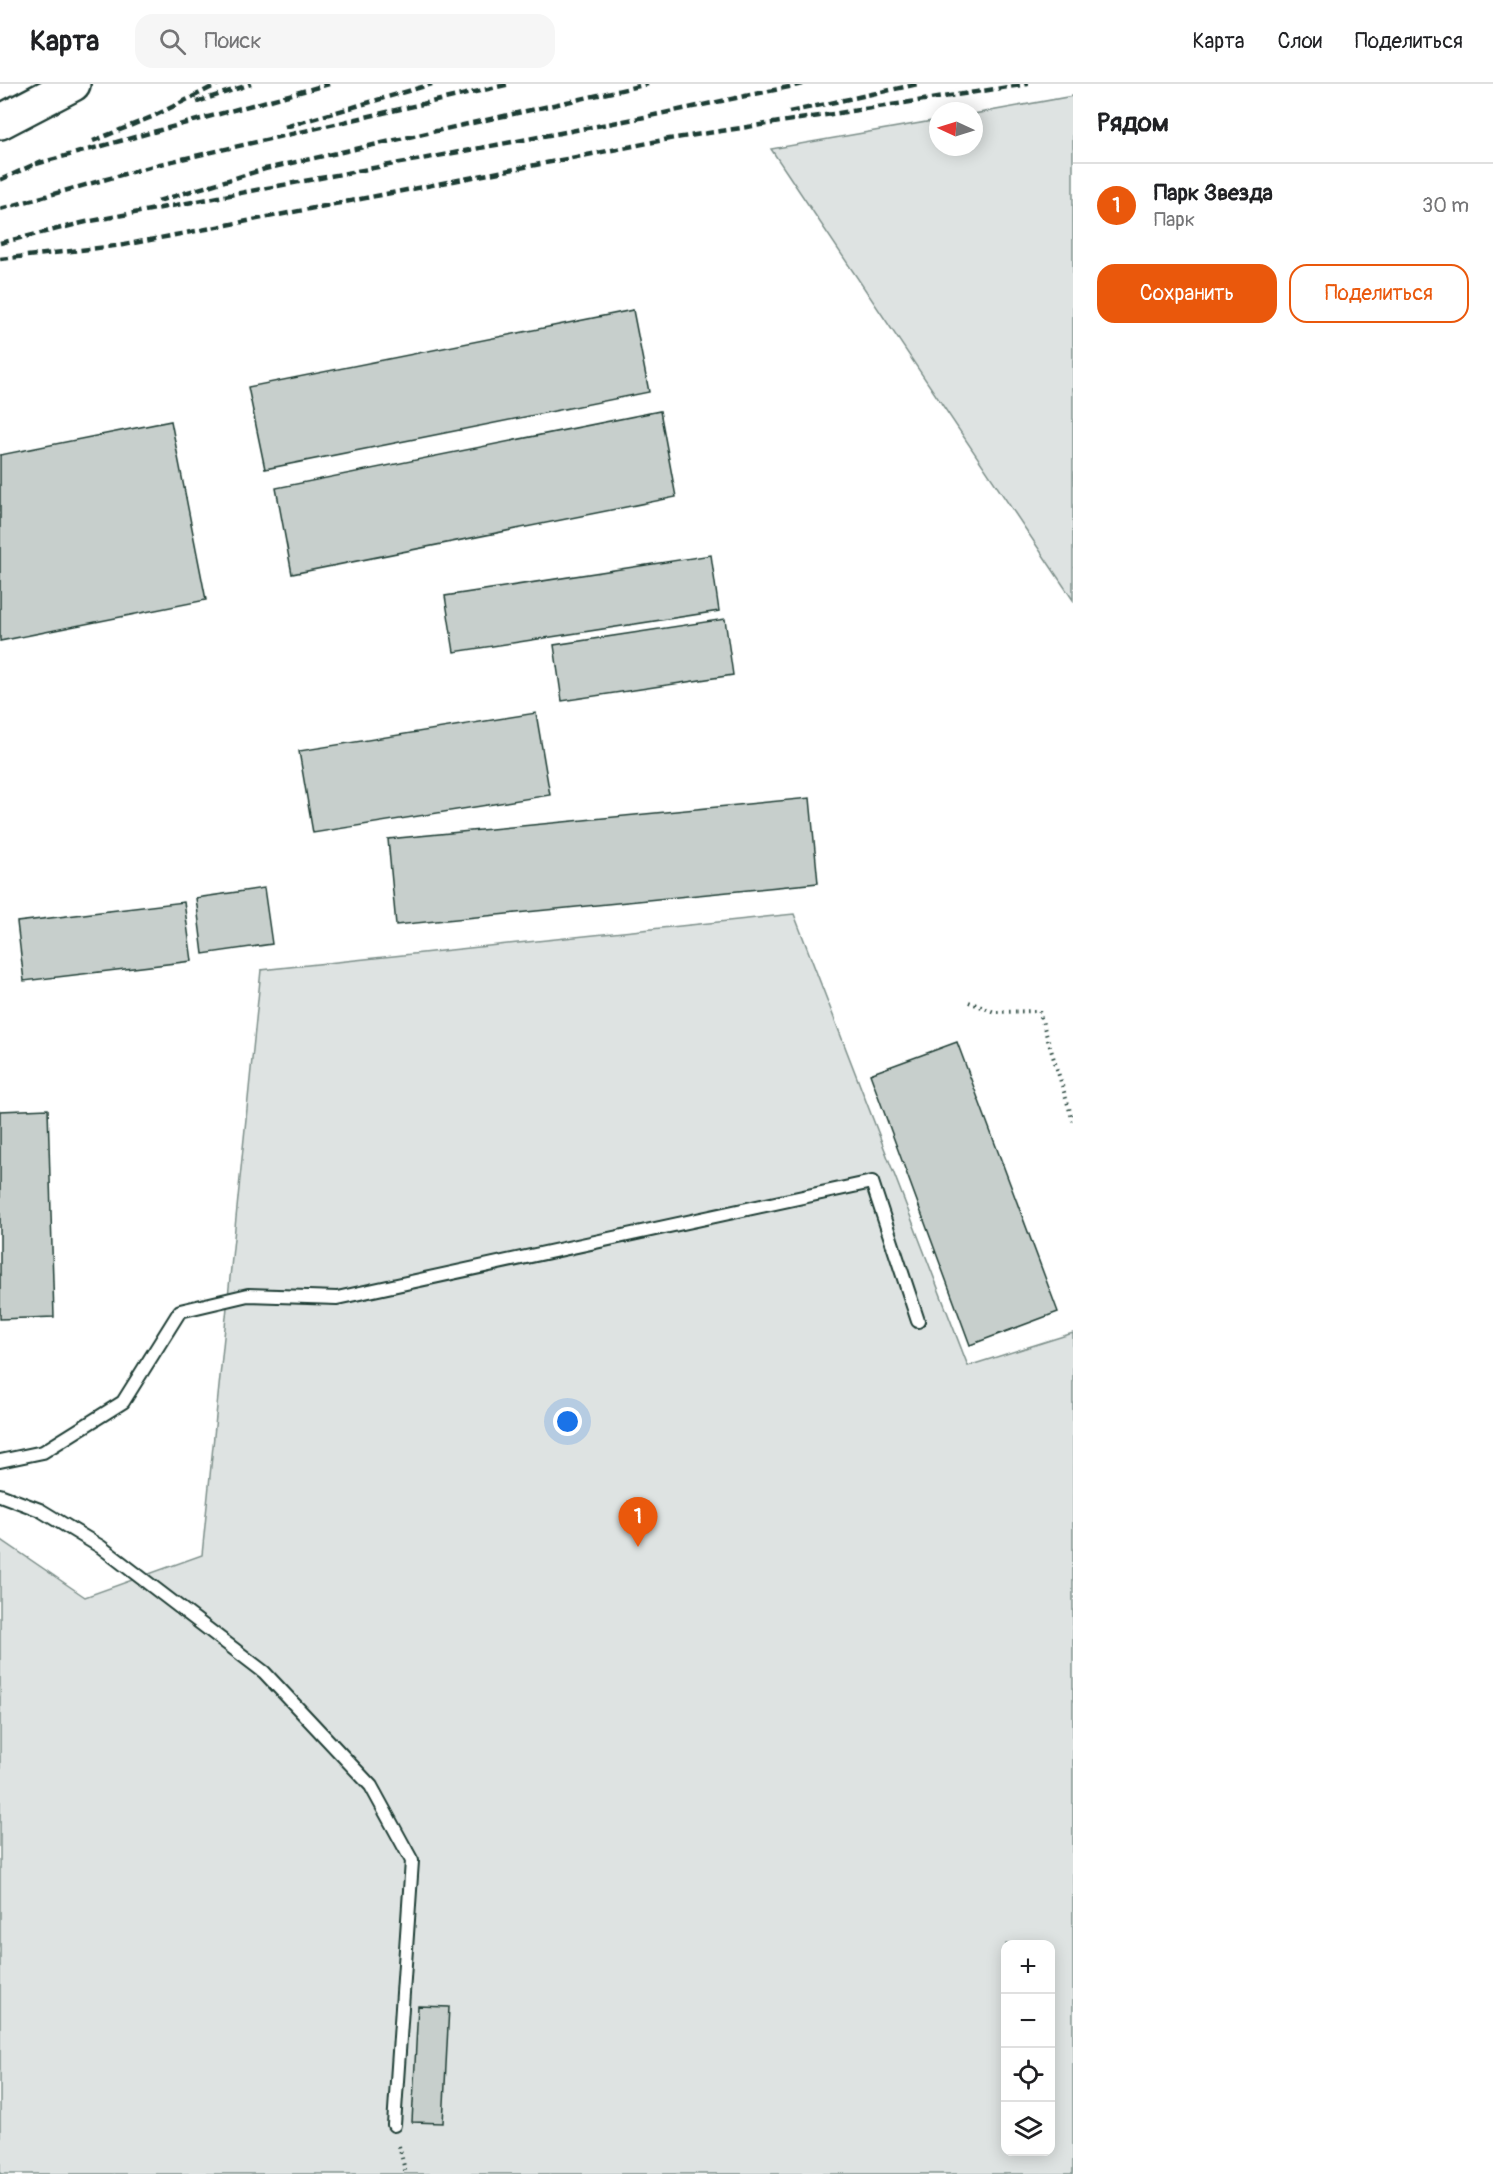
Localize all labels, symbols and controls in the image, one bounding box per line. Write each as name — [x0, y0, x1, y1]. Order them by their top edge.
search box — [135, 14, 555, 68]
text: Карта — [30, 24, 99, 59]
icon: search — [156, 25, 189, 58]
text: Поиск — [204, 27, 262, 55]
text: Карта — [1192, 28, 1244, 55]
text: Слои — [1277, 28, 1322, 55]
text: Поделиться — [1355, 28, 1463, 55]
north arrow — [929, 102, 983, 156]
text: Рядом — [1097, 107, 1169, 139]
text: Парк Звезда — [1154, 179, 1273, 207]
text: 1 — [1113, 193, 1120, 218]
text: 30 m — [1422, 193, 1469, 218]
text: Парк — [1154, 207, 1195, 232]
button: Сохранить — [1097, 264, 1277, 323]
button: Поделиться — [1289, 264, 1469, 323]
your location — [553, 1407, 582, 1436]
pin: 1 — [618, 1498, 658, 1547]
map controls — [1001, 1940, 1055, 2156]
button: + — [1001, 1940, 1055, 1994]
button: − — [1001, 1994, 1055, 2048]
button: locate — [1001, 2048, 1055, 2102]
button: layers — [1001, 2102, 1055, 2156]

